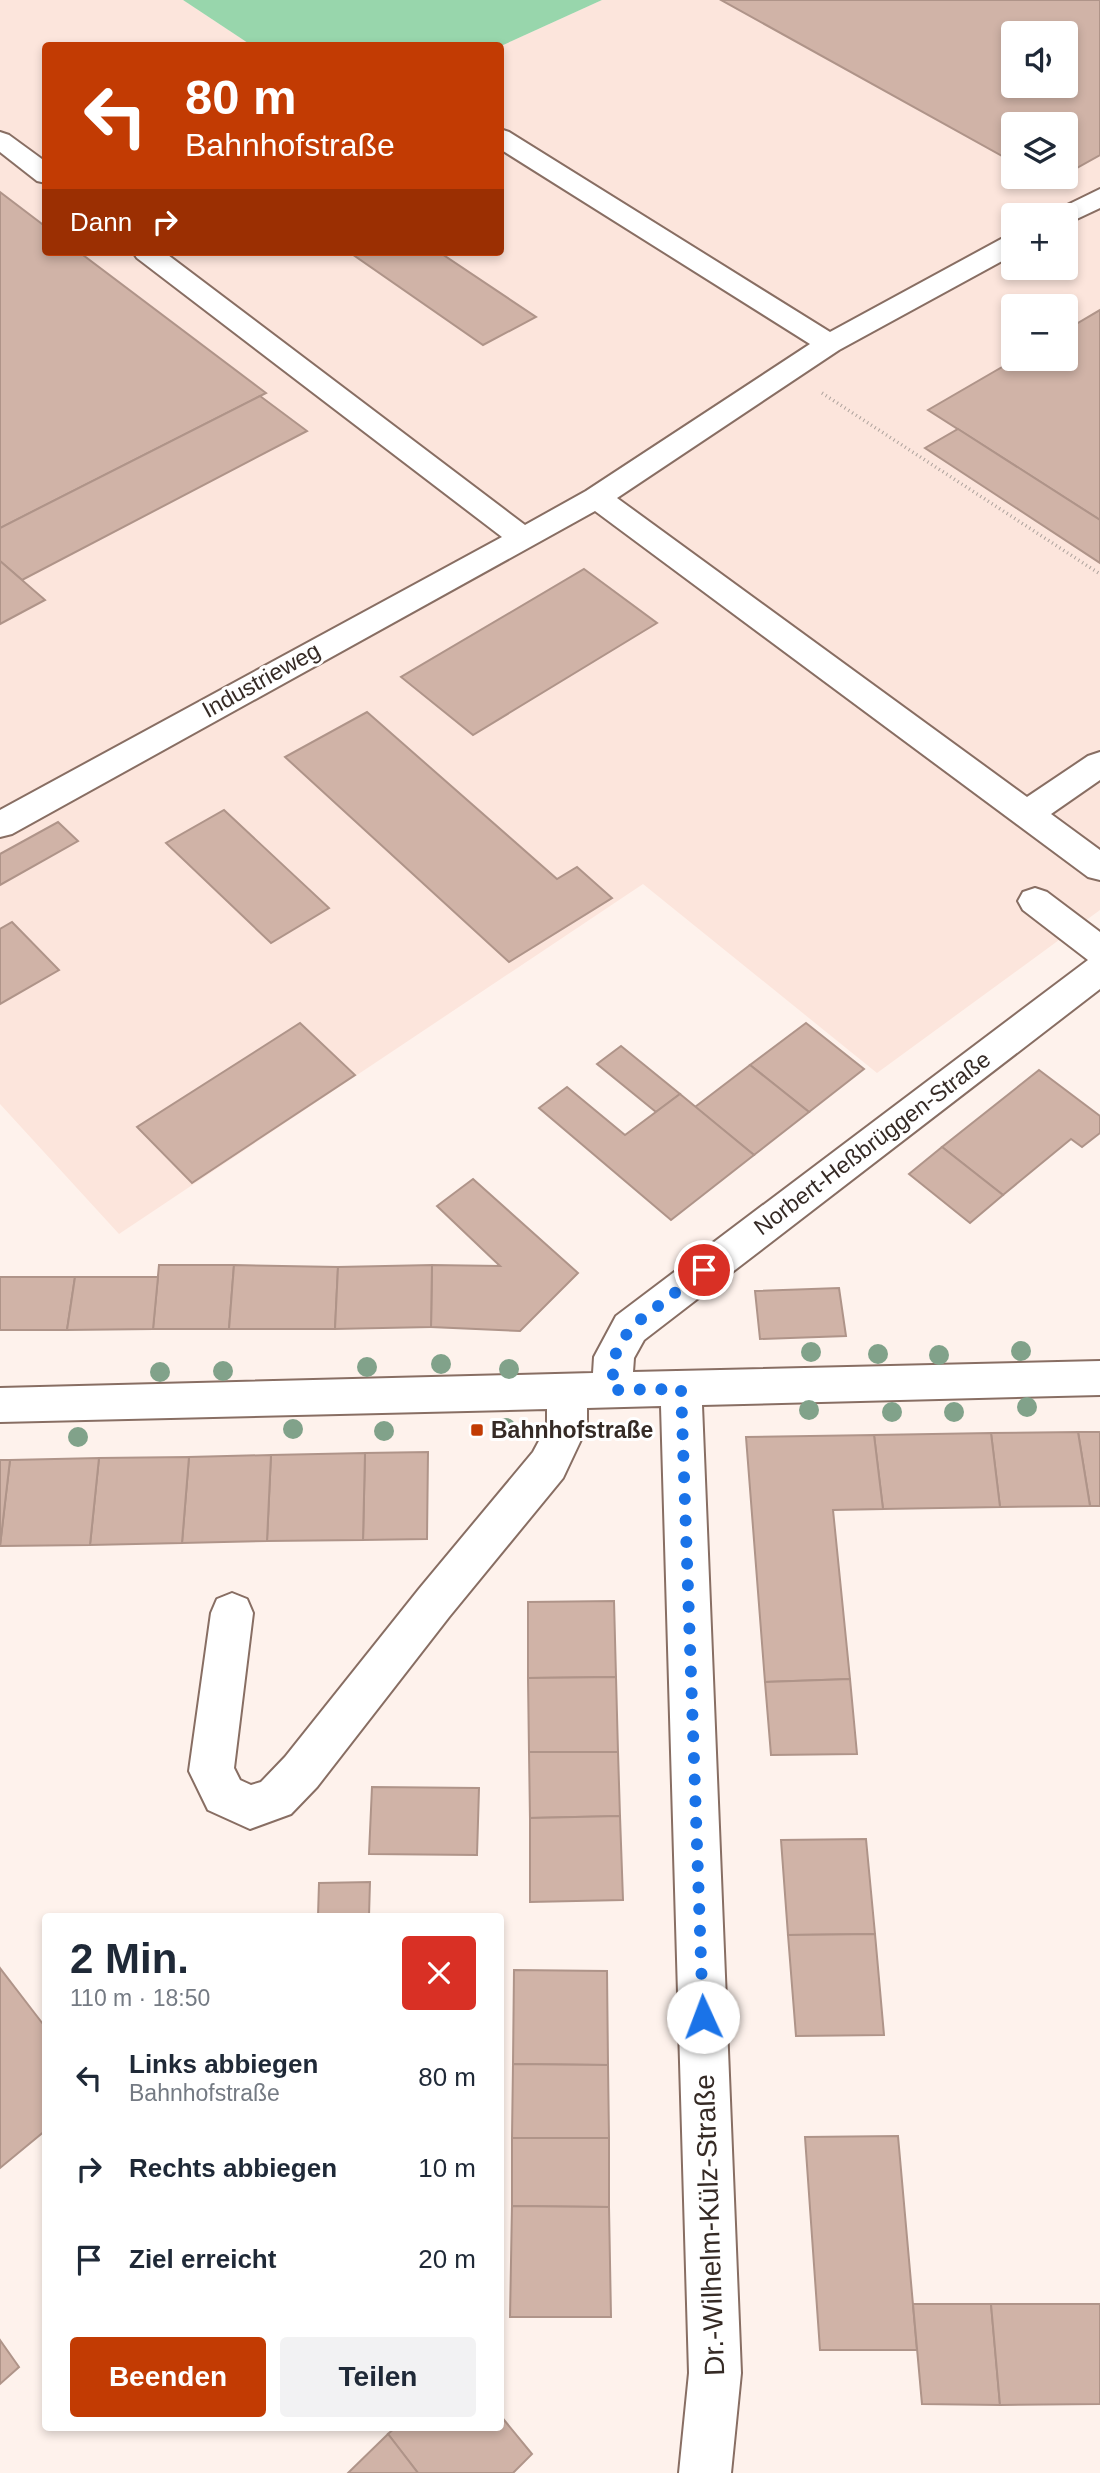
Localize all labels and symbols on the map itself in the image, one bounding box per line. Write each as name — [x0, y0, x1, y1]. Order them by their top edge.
street label: Industrieweg — [198, 637, 324, 723]
street label: Norbert-Heßbrüggen-Straße — [749, 1046, 995, 1240]
pin — [674, 1240, 734, 1300]
place label: Bahnhofstraße — [491, 1417, 653, 1443]
marker: Bahnhofstraße — [469, 1422, 485, 1438]
position arrow — [666, 1980, 740, 2054]
street label: Dr.-Wilhelm-Külz-Straße — [689, 2074, 730, 2376]

